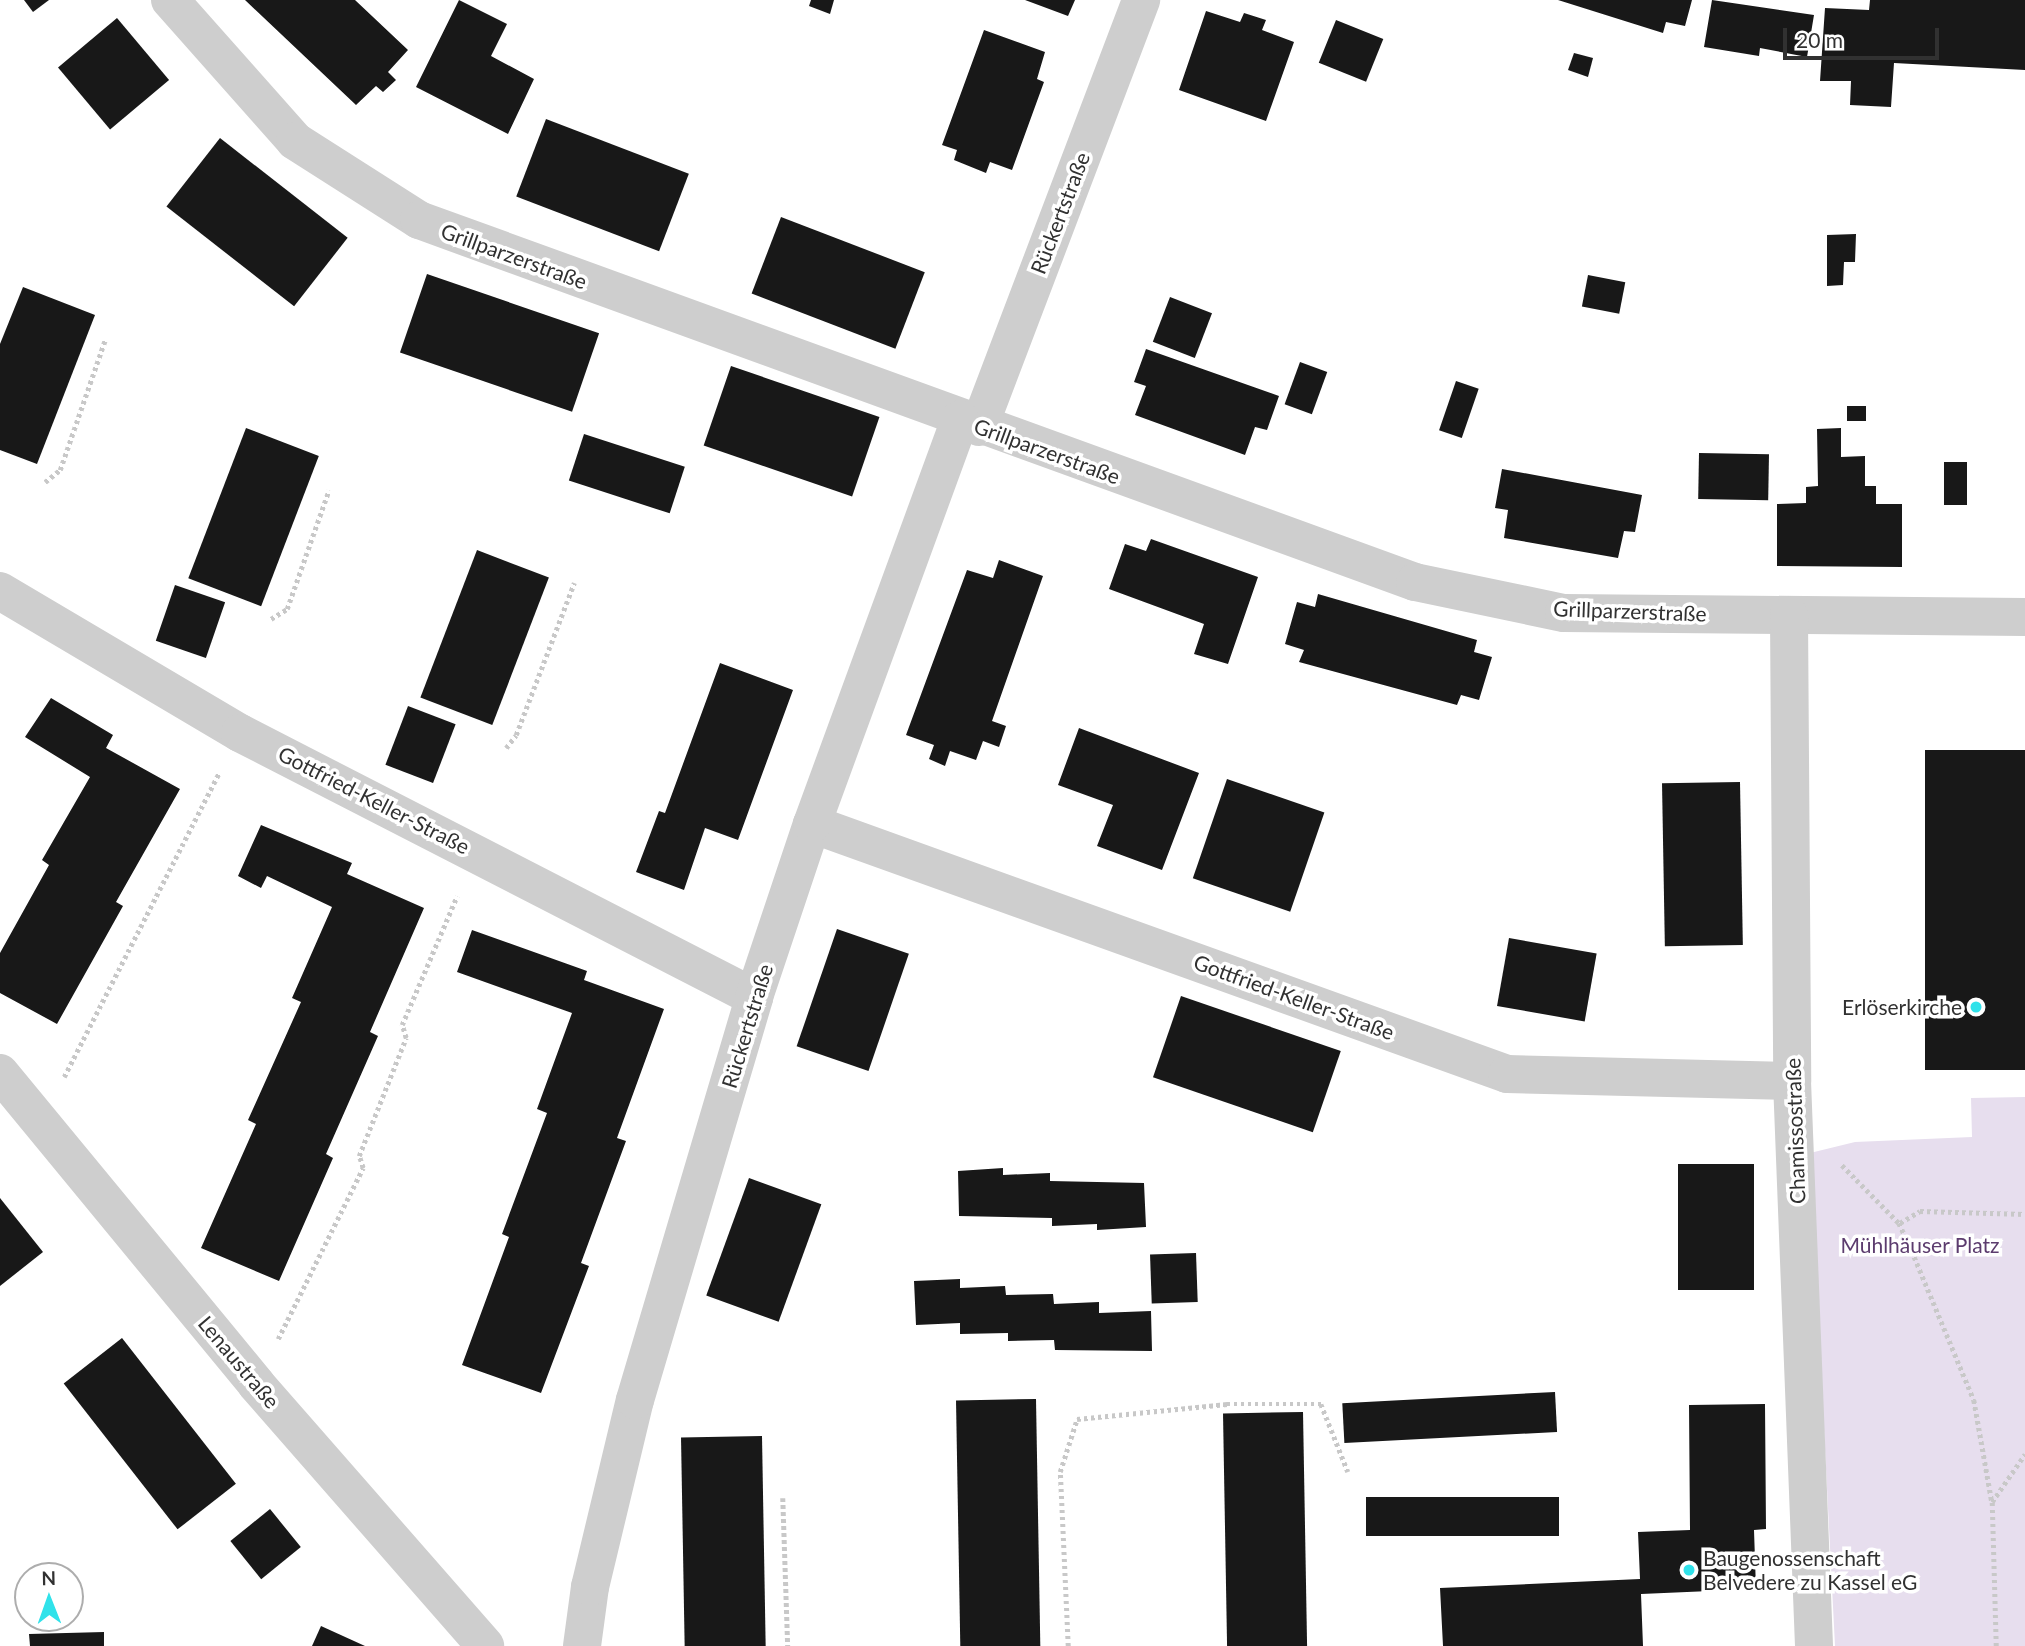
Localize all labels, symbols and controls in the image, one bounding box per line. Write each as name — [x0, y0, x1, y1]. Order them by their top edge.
scale bar — [1787, 14, 1943, 58]
text: 20 m — [1796, 27, 1843, 52]
street label: Rückertstraße — [1025, 148, 1095, 278]
street label: Grillparzerstraße — [438, 218, 590, 294]
street label: Grillparzerstraße — [971, 413, 1123, 489]
street label: Grillparzerstraße — [1553, 596, 1707, 626]
street label: Gottfried-Keller-Straße — [274, 741, 474, 859]
street label: Gottfried-Keller-Straße — [1190, 949, 1398, 1045]
street label: Rückertstraße — [716, 961, 778, 1091]
place label: Erlöserkirche — [1842, 994, 1962, 1020]
marker: Erlöserkirche — [1968, 999, 1984, 1015]
street label: Chamissostraße — [1780, 1057, 1810, 1205]
park label: Mühlhäuser Platz — [1840, 1232, 2000, 1258]
street label: Lenaustraße — [193, 1311, 285, 1413]
place label: Baugenossenschaft Belvedere zu Kassel eG — [1703, 1545, 1917, 1595]
north arrow — [14, 1562, 84, 1632]
marker: Baugenossenschaft Belvedere zu Kassel eG — [1681, 1562, 1697, 1578]
text: N — [41, 1566, 56, 1589]

